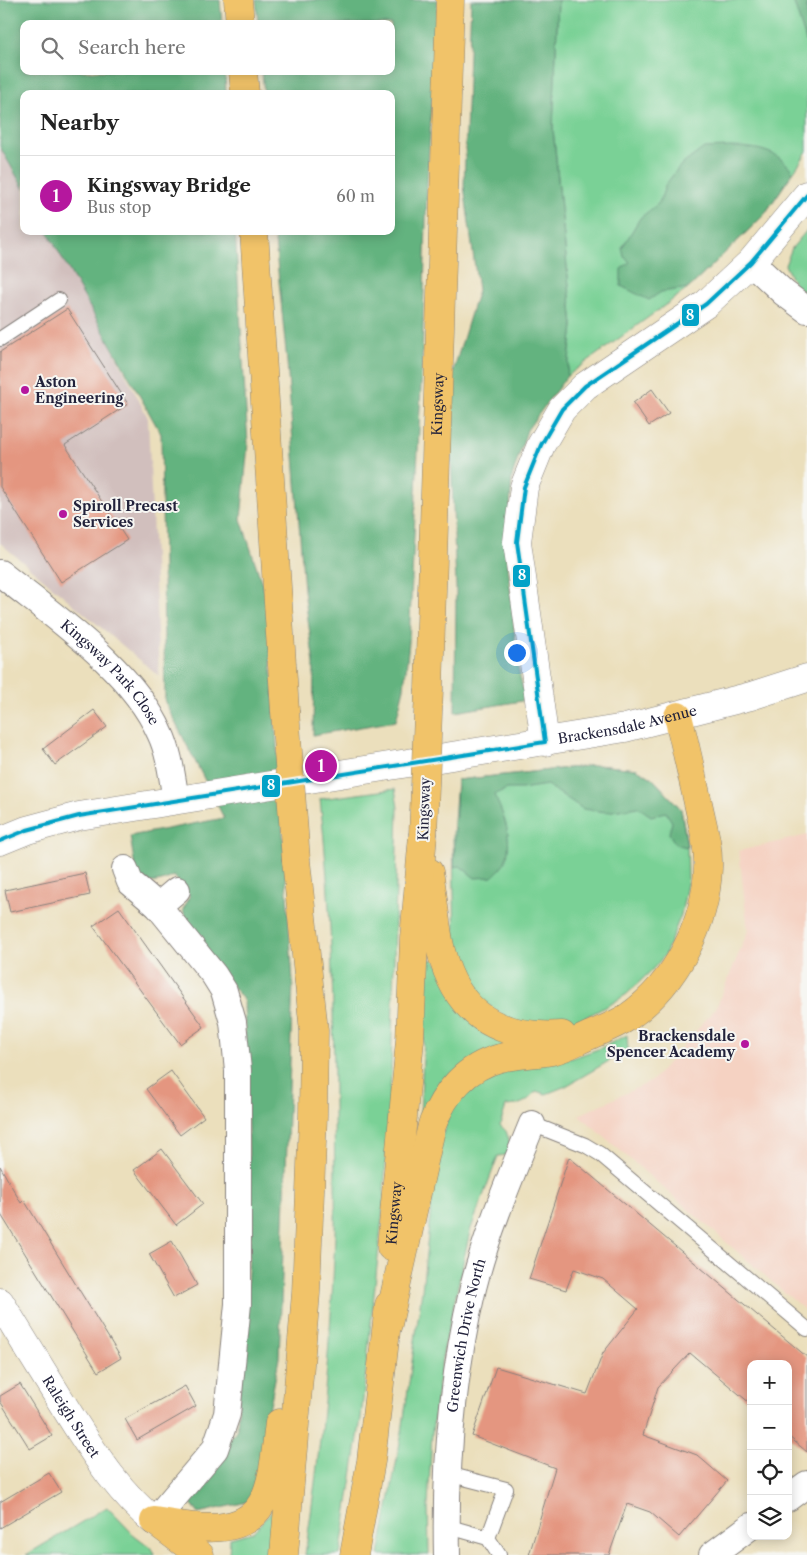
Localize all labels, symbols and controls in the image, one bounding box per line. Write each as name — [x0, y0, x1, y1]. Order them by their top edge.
search box — [20, 20, 395, 75]
icon: search — [38, 34, 66, 62]
text: Search here — [78, 36, 186, 59]
text: Nearby — [40, 110, 119, 135]
text: Kingsway Bridge — [87, 174, 251, 197]
text: 1 — [52, 186, 60, 206]
text: 60 m — [336, 186, 375, 206]
text: Bus stop — [87, 197, 151, 217]
line badge: 8 — [681, 303, 700, 327]
text: 8 — [686, 306, 694, 324]
street label: Kingsway — [428, 372, 448, 436]
place label: Aston Engineering — [34, 373, 125, 407]
marker: Aston Engineering — [19, 384, 31, 396]
place label: Spiroll Precast Services — [73, 497, 178, 531]
marker: Spiroll Precast Services — [57, 508, 69, 520]
line badge: 8 — [512, 564, 531, 588]
text: 8 — [518, 566, 526, 584]
street label: Kingsway Park Close — [57, 616, 163, 728]
your location — [504, 640, 530, 666]
street label: Brackensdale Avenue — [557, 701, 699, 748]
pin: 1 — [305, 747, 337, 785]
line badge: 8 — [261, 774, 281, 798]
text: 8 — [267, 776, 275, 794]
street label: Kingsway — [414, 777, 434, 841]
place label: Brackensdale Spencer Academy — [607, 1027, 735, 1061]
marker: Brackensdale Spencer Academy — [739, 1038, 751, 1050]
street label: Kingsway — [382, 1181, 406, 1246]
street label: Greenwich Drive North — [443, 1256, 490, 1413]
map controls — [747, 1360, 792, 1540]
button: + — [747, 1360, 792, 1405]
street label: Raleigh Street — [38, 1372, 104, 1461]
button: − — [747, 1405, 792, 1450]
button: locate — [747, 1450, 792, 1495]
button: layers — [747, 1495, 792, 1540]

